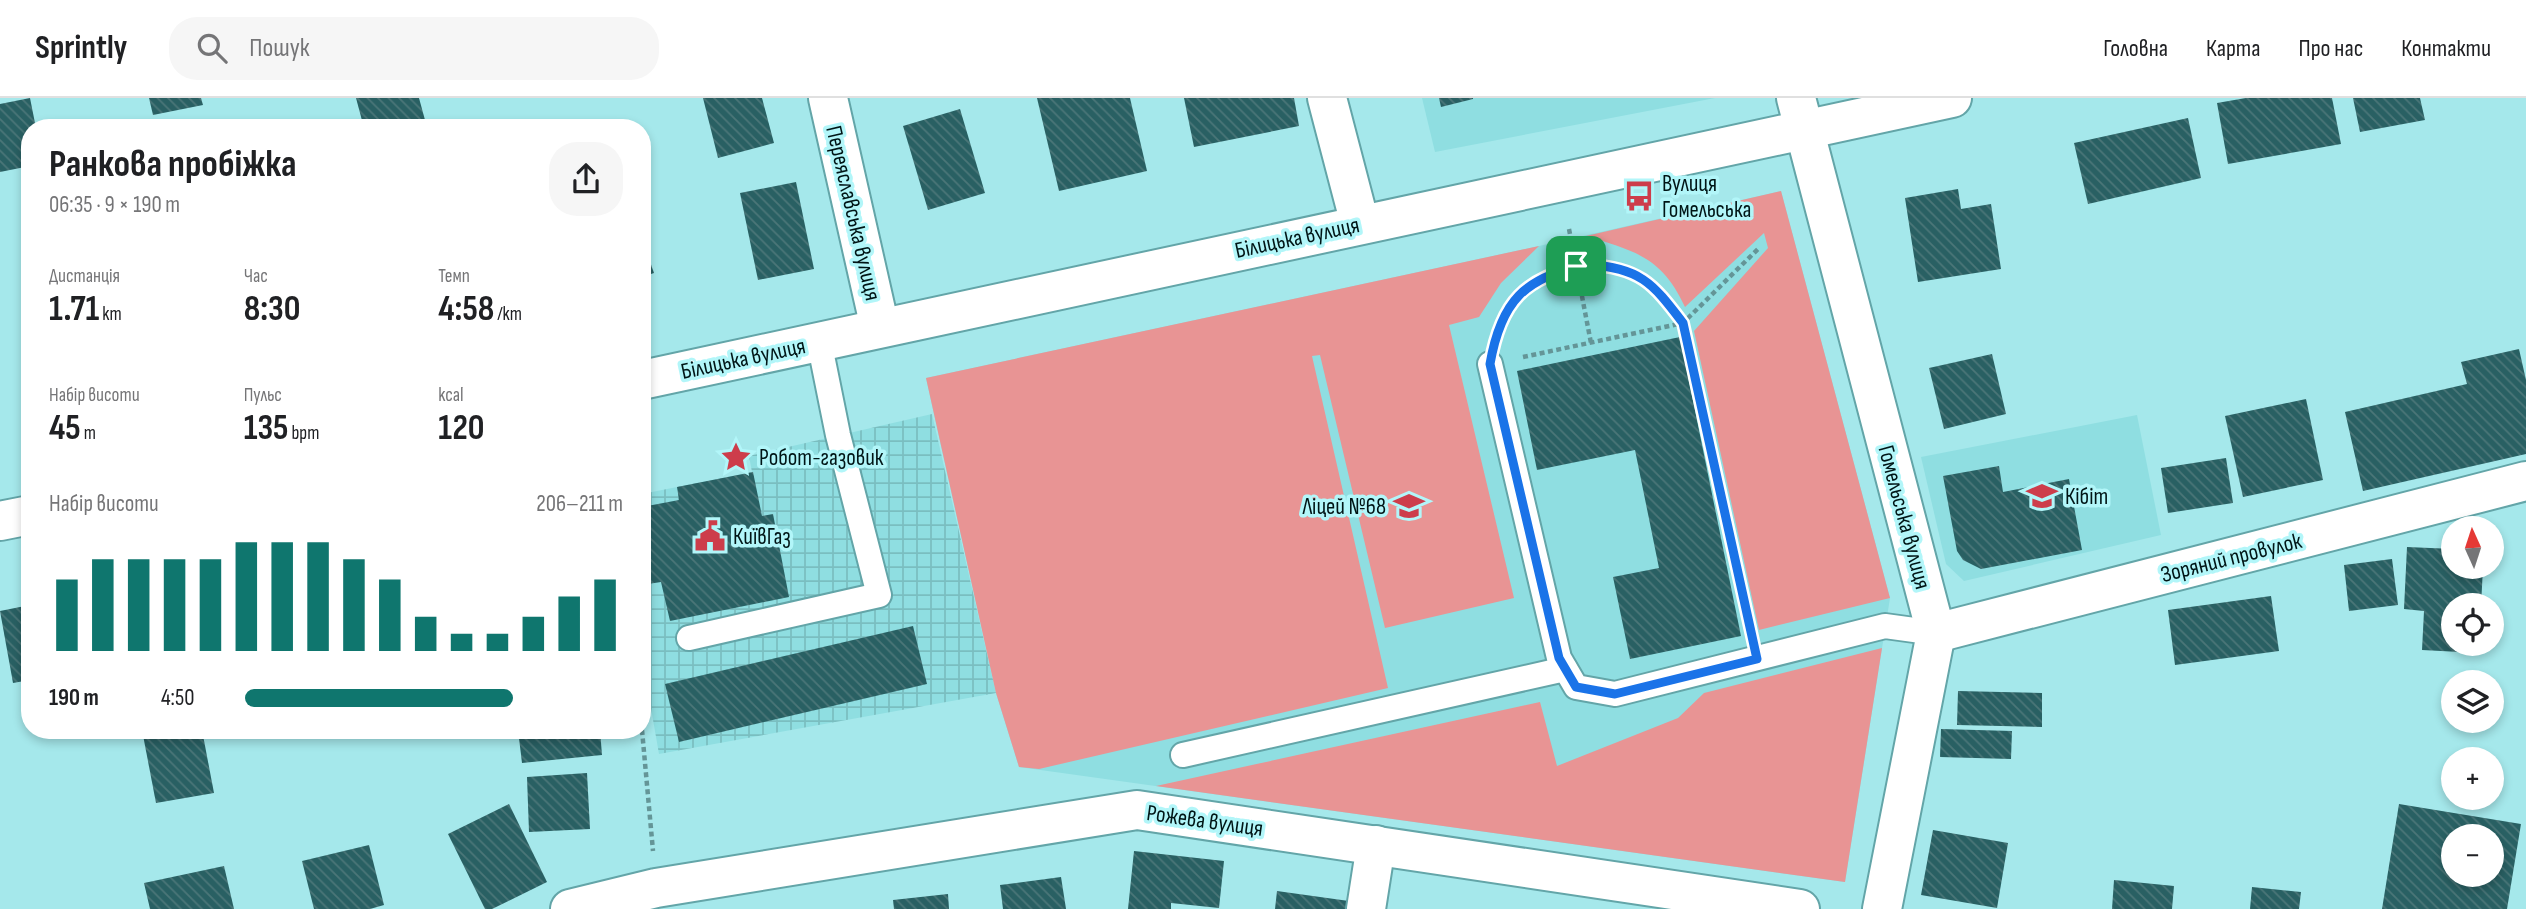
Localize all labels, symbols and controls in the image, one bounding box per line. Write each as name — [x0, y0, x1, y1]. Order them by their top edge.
search box — [169, 17, 659, 80]
text: Sprintly — [35, 28, 127, 68]
icon: search — [193, 29, 231, 67]
text: Пошук — [249, 33, 310, 64]
text: Головна — [2103, 34, 2168, 63]
text: Карта — [2206, 34, 2260, 63]
text: Про нас — [2298, 34, 2363, 63]
text: Контакти — [2401, 34, 2491, 63]
street label: Переяславська вулиця — [819, 123, 887, 303]
text: Ранкова пробіжка — [49, 142, 297, 187]
button: share — [549, 142, 623, 216]
place label: Вулиця Гомельська — [1662, 170, 1751, 224]
bus stop icon: Вулиця Гомельська — [1622, 179, 1656, 213]
text: 06:35 · 9 × 190 m — [49, 191, 180, 219]
street label: Білицька вулиця — [1232, 211, 1362, 265]
pin — [1546, 236, 1606, 296]
icon: arrive — [1557, 247, 1595, 285]
text: Дистанція — [49, 265, 120, 288]
text: Час — [244, 265, 268, 288]
text: Темп — [438, 265, 470, 288]
text: 1.71 — [49, 288, 99, 331]
text: 8:30 — [244, 288, 300, 331]
text: 4:58 — [438, 288, 494, 331]
text: km — [99, 303, 122, 326]
text: /km — [494, 303, 522, 326]
street label: Білицька вулиця — [678, 332, 808, 386]
text: Набір висоти — [49, 384, 140, 407]
text: Пульс — [244, 384, 282, 407]
text: kcal — [438, 384, 463, 407]
text: 45 — [49, 407, 81, 450]
text: 135 — [244, 407, 288, 450]
text: 120 — [438, 407, 484, 450]
text: m — [81, 422, 96, 445]
text: bpm — [288, 422, 319, 445]
place icon: Робот-газовик — [719, 440, 753, 474]
street label: Гомельська вулиця — [1871, 442, 1937, 592]
place label: Робот-газовик — [759, 444, 884, 472]
school or university icon: Кібіт — [2025, 479, 2059, 513]
place label: Кібіт — [2065, 483, 2108, 511]
school or university icon: Ліцей №68 — [1392, 489, 1426, 523]
text: Набір висоти — [49, 490, 159, 518]
text: 206–211 m — [536, 490, 623, 518]
place label: Ліцей №68 — [1301, 493, 1386, 521]
north arrow — [2441, 516, 2504, 579]
map controls — [2441, 516, 2504, 887]
public building icon: КиївГаз — [693, 519, 727, 553]
place label: КиївГаз — [733, 523, 791, 551]
street label: Зоряний провулок — [2158, 527, 2305, 589]
button: locate — [2441, 593, 2504, 656]
button: layers — [2441, 670, 2504, 733]
text: 190 m — [49, 684, 99, 712]
text: 4:50 — [161, 684, 194, 712]
button: + — [2441, 747, 2504, 810]
street label: Рожева вулиця — [1145, 799, 1265, 843]
button: − — [2441, 824, 2504, 887]

